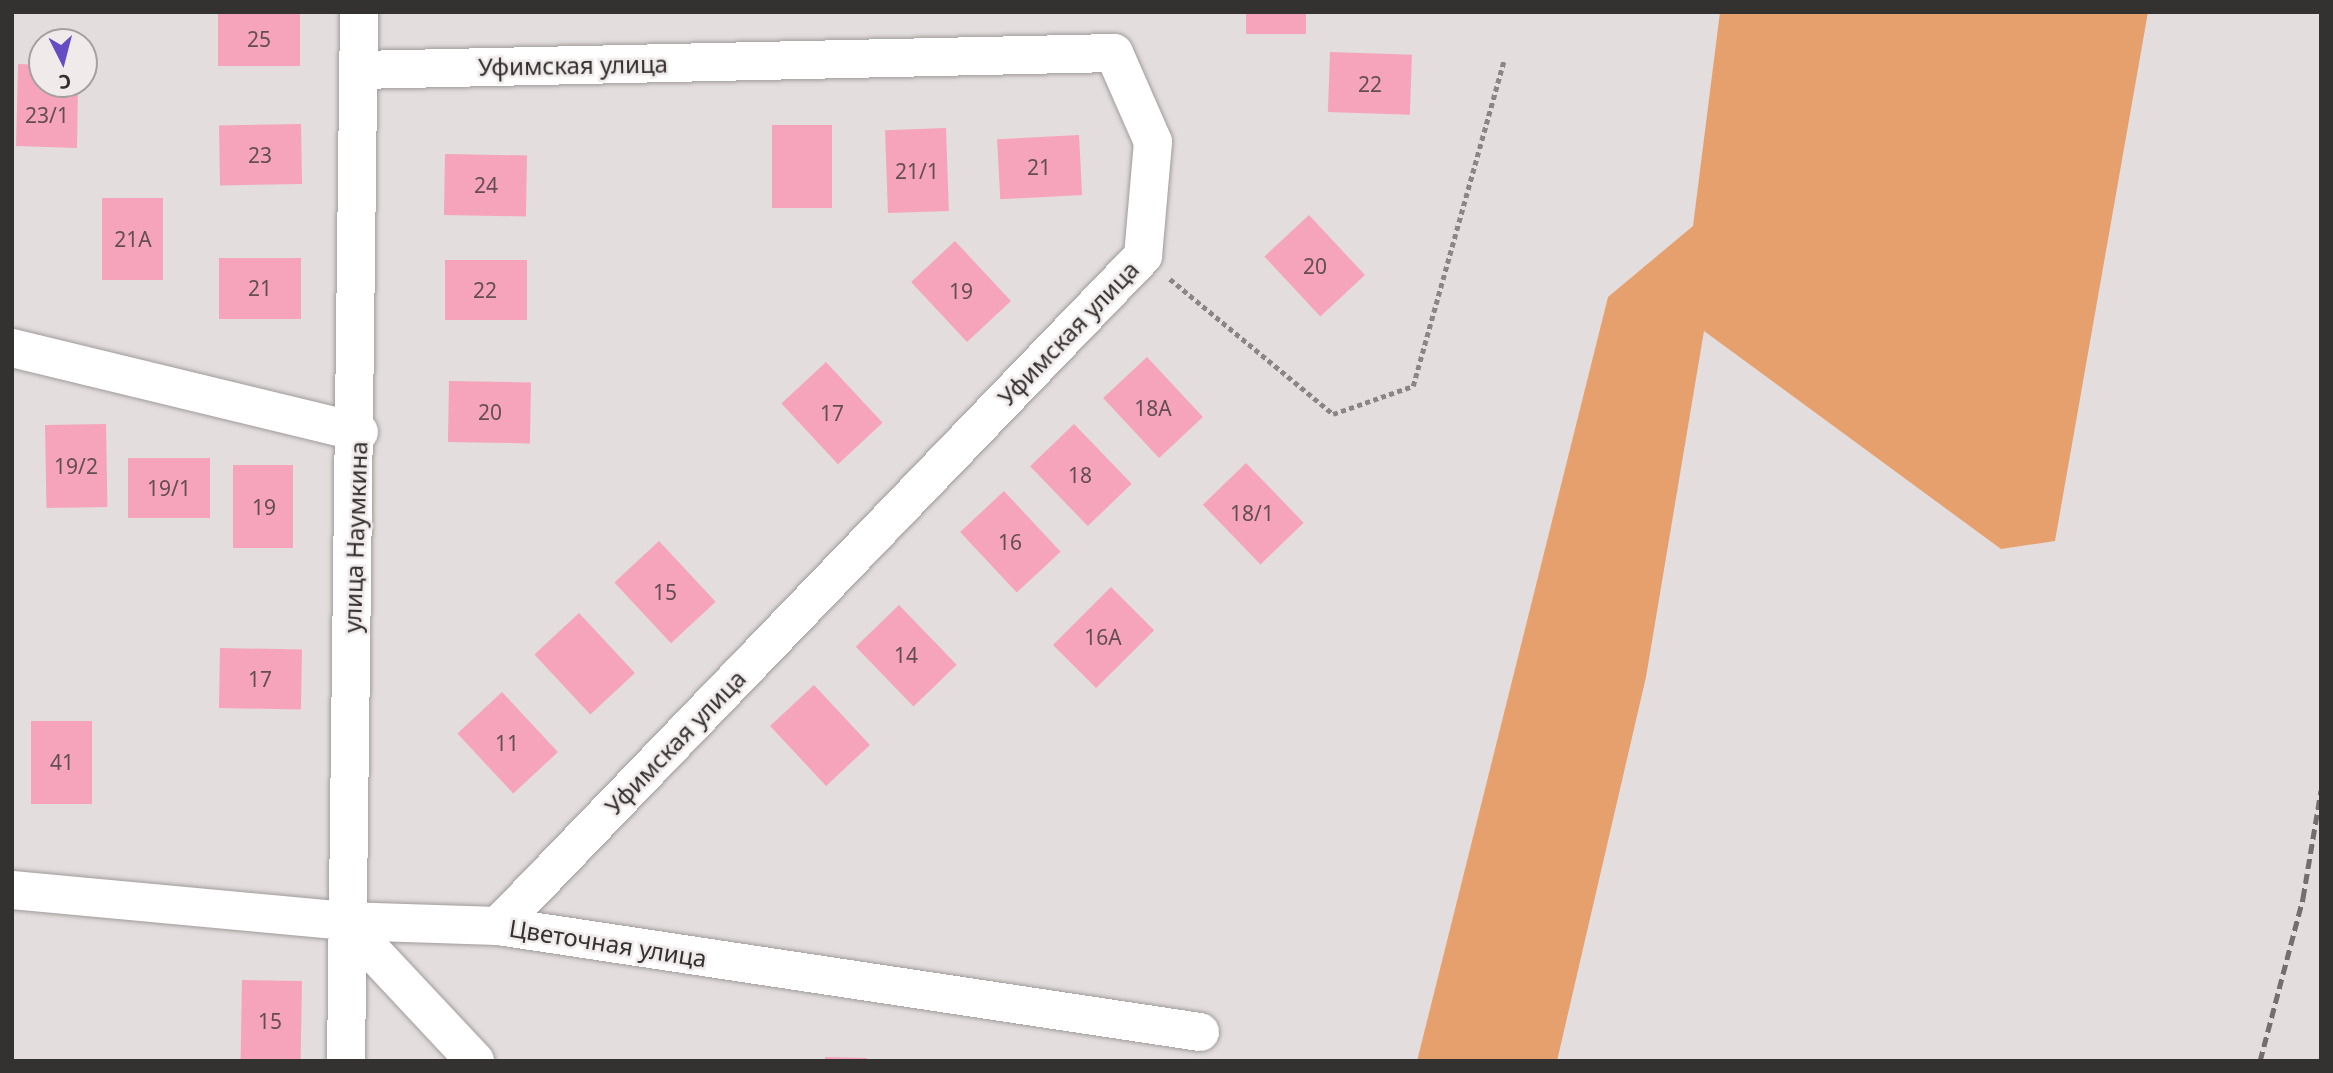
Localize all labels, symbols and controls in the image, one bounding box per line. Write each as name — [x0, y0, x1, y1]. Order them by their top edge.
house number: 25 — [247, 26, 271, 52]
north arrow — [28, 28, 98, 98]
street label: Уфимская улица — [478, 49, 668, 81]
text: С — [58, 68, 72, 95]
house number: 22 — [1358, 71, 1382, 97]
house number: 23/1 — [25, 102, 69, 128]
house number: 23 — [248, 142, 272, 168]
house number: 21 — [1027, 154, 1051, 180]
house number: 21/1 — [895, 158, 939, 184]
house number: 24 — [474, 172, 498, 198]
house number: 21А — [114, 226, 152, 252]
house number: 20 — [1303, 253, 1327, 279]
street label: Уфимская улица — [992, 255, 1144, 411]
house number: 21 — [248, 275, 272, 301]
house number: 22 — [473, 277, 497, 303]
house number: 19 — [949, 278, 973, 304]
house number: 18А — [1134, 395, 1172, 421]
house number: 20 — [478, 399, 502, 425]
house number: 17 — [820, 400, 844, 426]
street label: улица Наумкина — [337, 441, 373, 633]
house number: 19/2 — [54, 453, 98, 479]
house number: 18 — [1068, 462, 1092, 488]
house number: 19/1 — [147, 475, 191, 501]
house number: 19 — [252, 494, 276, 520]
house number: 18/1 — [1230, 500, 1274, 526]
house number: 16 — [998, 529, 1022, 555]
house number: 15 — [653, 579, 677, 605]
house number: 16А — [1084, 624, 1122, 650]
house number: 14 — [894, 642, 918, 668]
street label: Уфимская улица — [599, 664, 751, 820]
house number: 17 — [248, 666, 272, 692]
house number: 11 — [495, 730, 519, 756]
house number: 41 — [50, 749, 74, 775]
street label: Цветочная улица — [507, 913, 709, 973]
house number: 15 — [258, 1008, 282, 1034]

